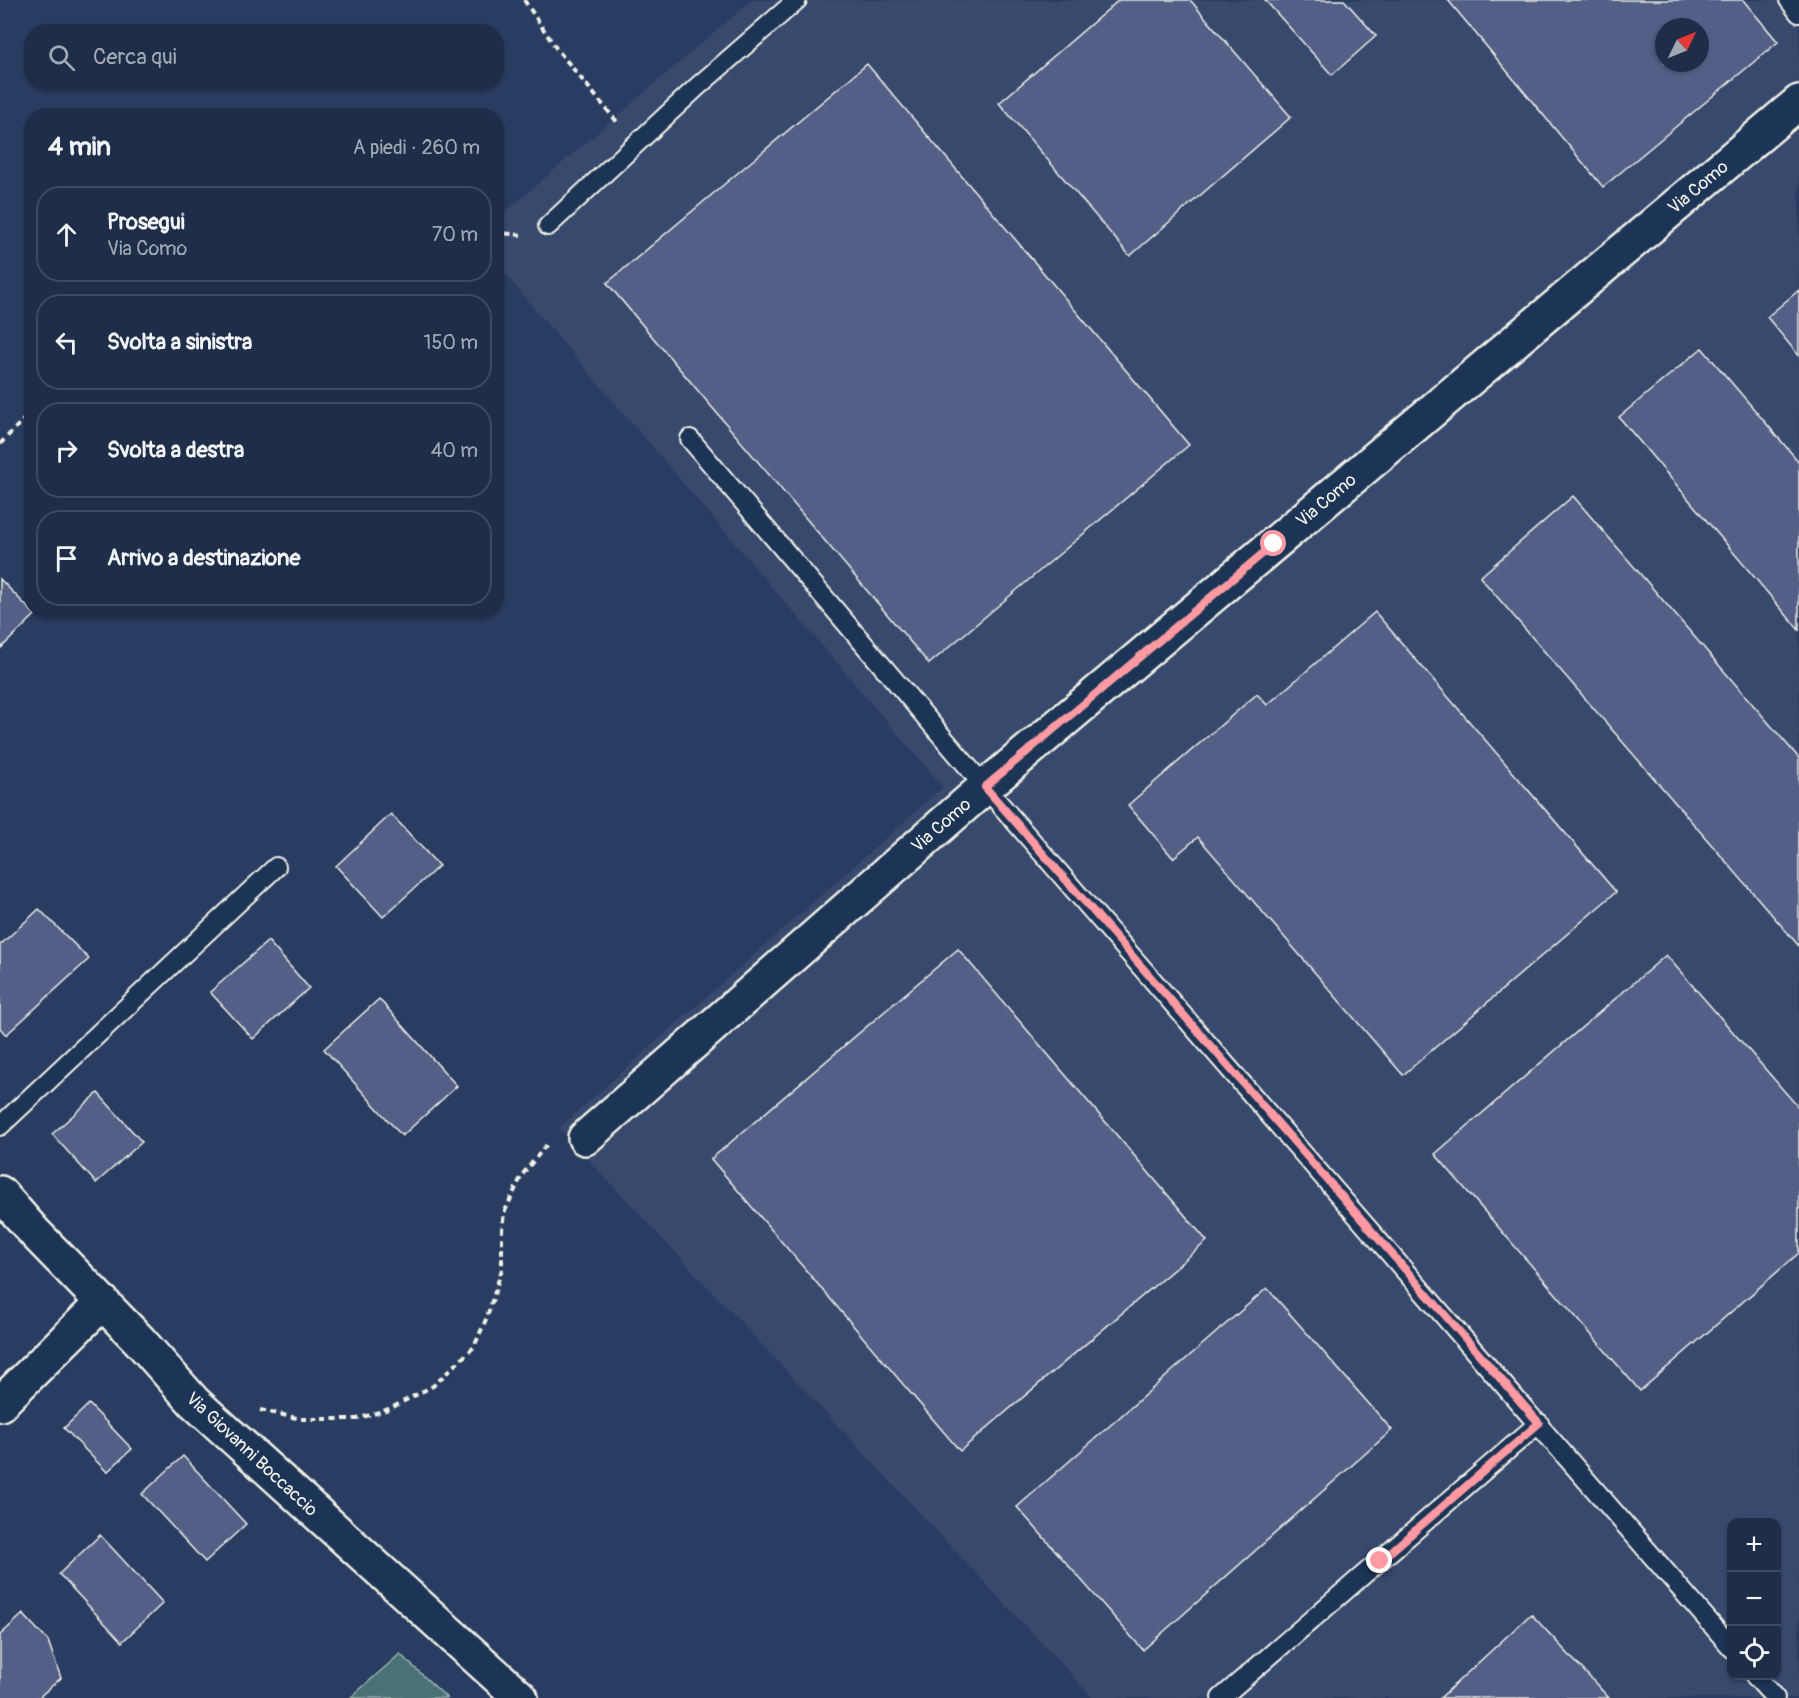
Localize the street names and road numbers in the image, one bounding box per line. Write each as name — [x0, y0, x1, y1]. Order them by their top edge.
street label: Via Como — [1663, 155, 1734, 219]
street label: Via Como — [1291, 468, 1362, 532]
street label: Via Como — [907, 793, 976, 858]
street label: Via Giovanni Boccaccio — [181, 1387, 323, 1522]

